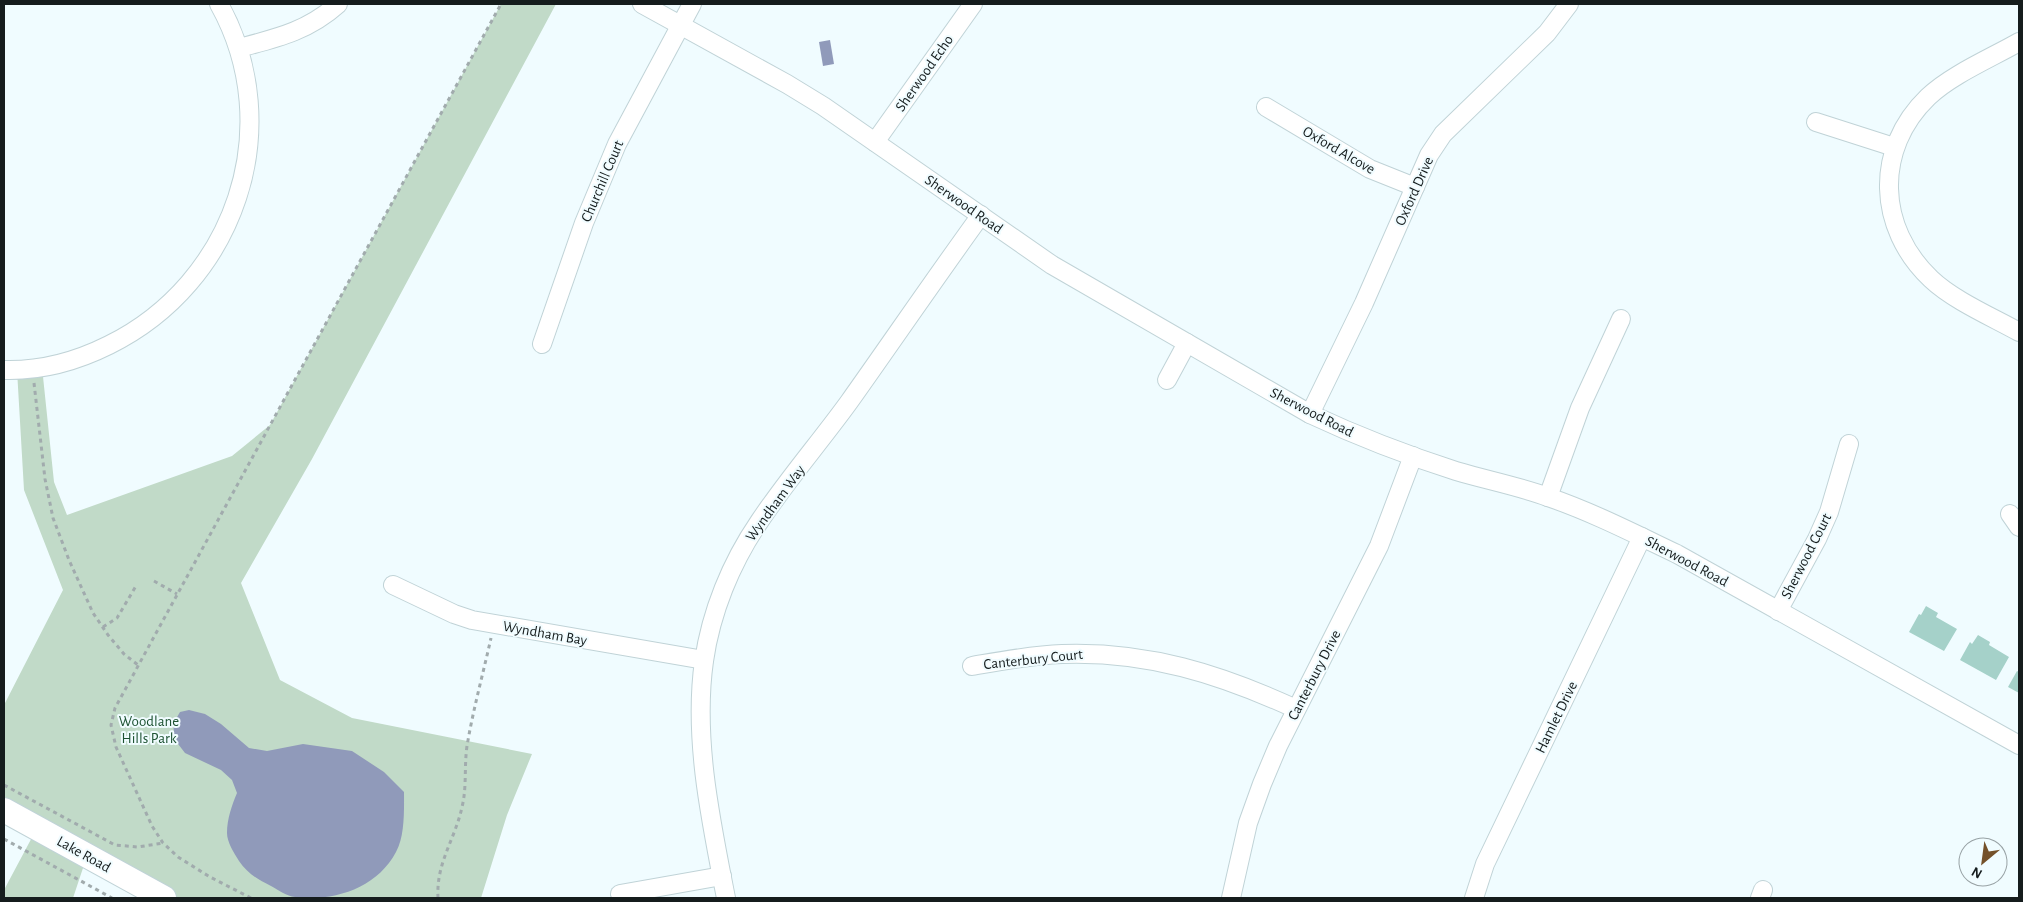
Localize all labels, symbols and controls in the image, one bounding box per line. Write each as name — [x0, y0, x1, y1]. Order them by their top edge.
street label: Sherwood Echo — [893, 32, 956, 114]
street label: Oxford Alcove — [1300, 124, 1378, 177]
street label: Churchill Court — [579, 138, 626, 224]
street label: Oxford Drive — [1393, 154, 1436, 228]
street label: Sherwood Road — [922, 172, 1006, 237]
street label: Sherwood Road — [1268, 385, 1356, 440]
street label: Wyndham Way — [743, 462, 808, 544]
street label: Sherwood Court — [1779, 511, 1834, 601]
street label: Sherwood Road — [1643, 533, 1731, 590]
street label: Wyndham Bay — [502, 619, 589, 648]
street label: Canterbury Drive — [1285, 628, 1344, 723]
street label: Canterbury Court — [983, 647, 1084, 672]
street label: Hamlet Drive — [1533, 679, 1580, 755]
park label: Woodlane Hills Park — [119, 714, 179, 746]
street label: Lake Road — [54, 834, 113, 875]
north arrow — [1958, 837, 2008, 887]
text: N — [1970, 864, 1985, 881]

